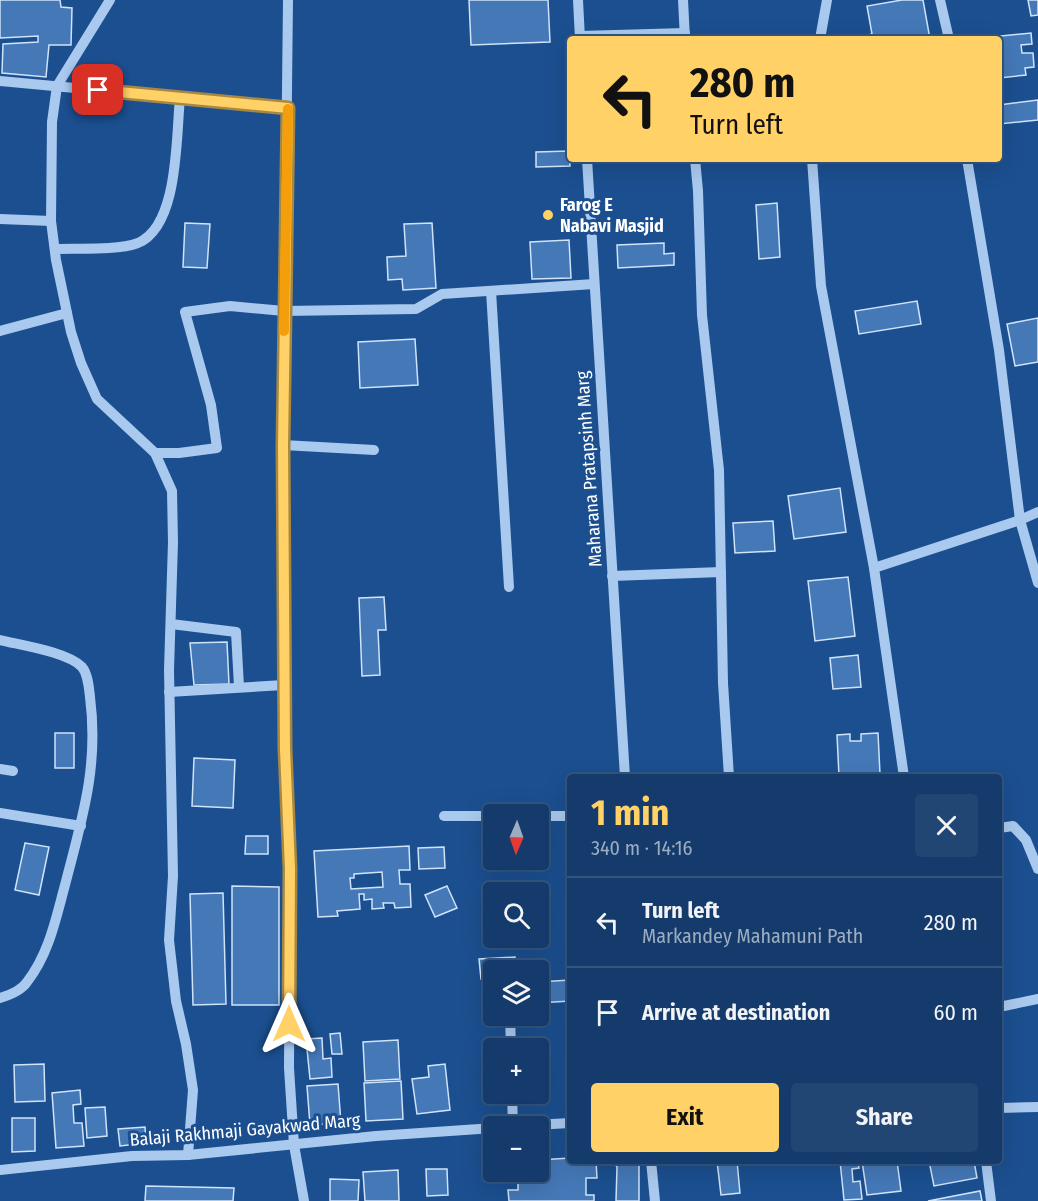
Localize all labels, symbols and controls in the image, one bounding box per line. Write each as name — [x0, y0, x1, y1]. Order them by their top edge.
text: 280 m — [690, 58, 795, 108]
icon: left — [591, 60, 669, 138]
pin — [72, 64, 123, 115]
icon: arrive — [81, 73, 114, 106]
text: Turn left — [690, 109, 783, 141]
place label: Farog E Nabavi Masjid — [560, 194, 664, 237]
marker: Farog E Nabavi Masjid — [541, 208, 555, 222]
street label: Maharana Pratapsinh Marg — [571, 370, 607, 568]
text: 1 min — [591, 791, 669, 835]
button: close — [915, 794, 978, 857]
north arrow — [483, 804, 549, 870]
map controls — [483, 804, 549, 1182]
text: 340 m · 14:16 — [591, 836, 692, 860]
button: search — [483, 882, 549, 948]
text: Turn left — [642, 897, 720, 924]
icon: left — [591, 906, 624, 939]
text: 280 m — [924, 909, 978, 936]
text: Markandey Mahamuni Path — [642, 924, 863, 948]
button: layers — [483, 960, 549, 1026]
position arrow — [257, 992, 321, 1056]
icon: arrive — [591, 996, 624, 1029]
text: Arrive at destination — [642, 999, 830, 1026]
text: 60 m — [934, 999, 978, 1026]
button: + — [483, 1038, 549, 1104]
button: Exit — [591, 1083, 779, 1152]
button: Share — [791, 1083, 978, 1152]
street label: Balaji Rakhmaji Gayakwad Marg — [129, 1109, 362, 1151]
button: − — [483, 1116, 549, 1182]

